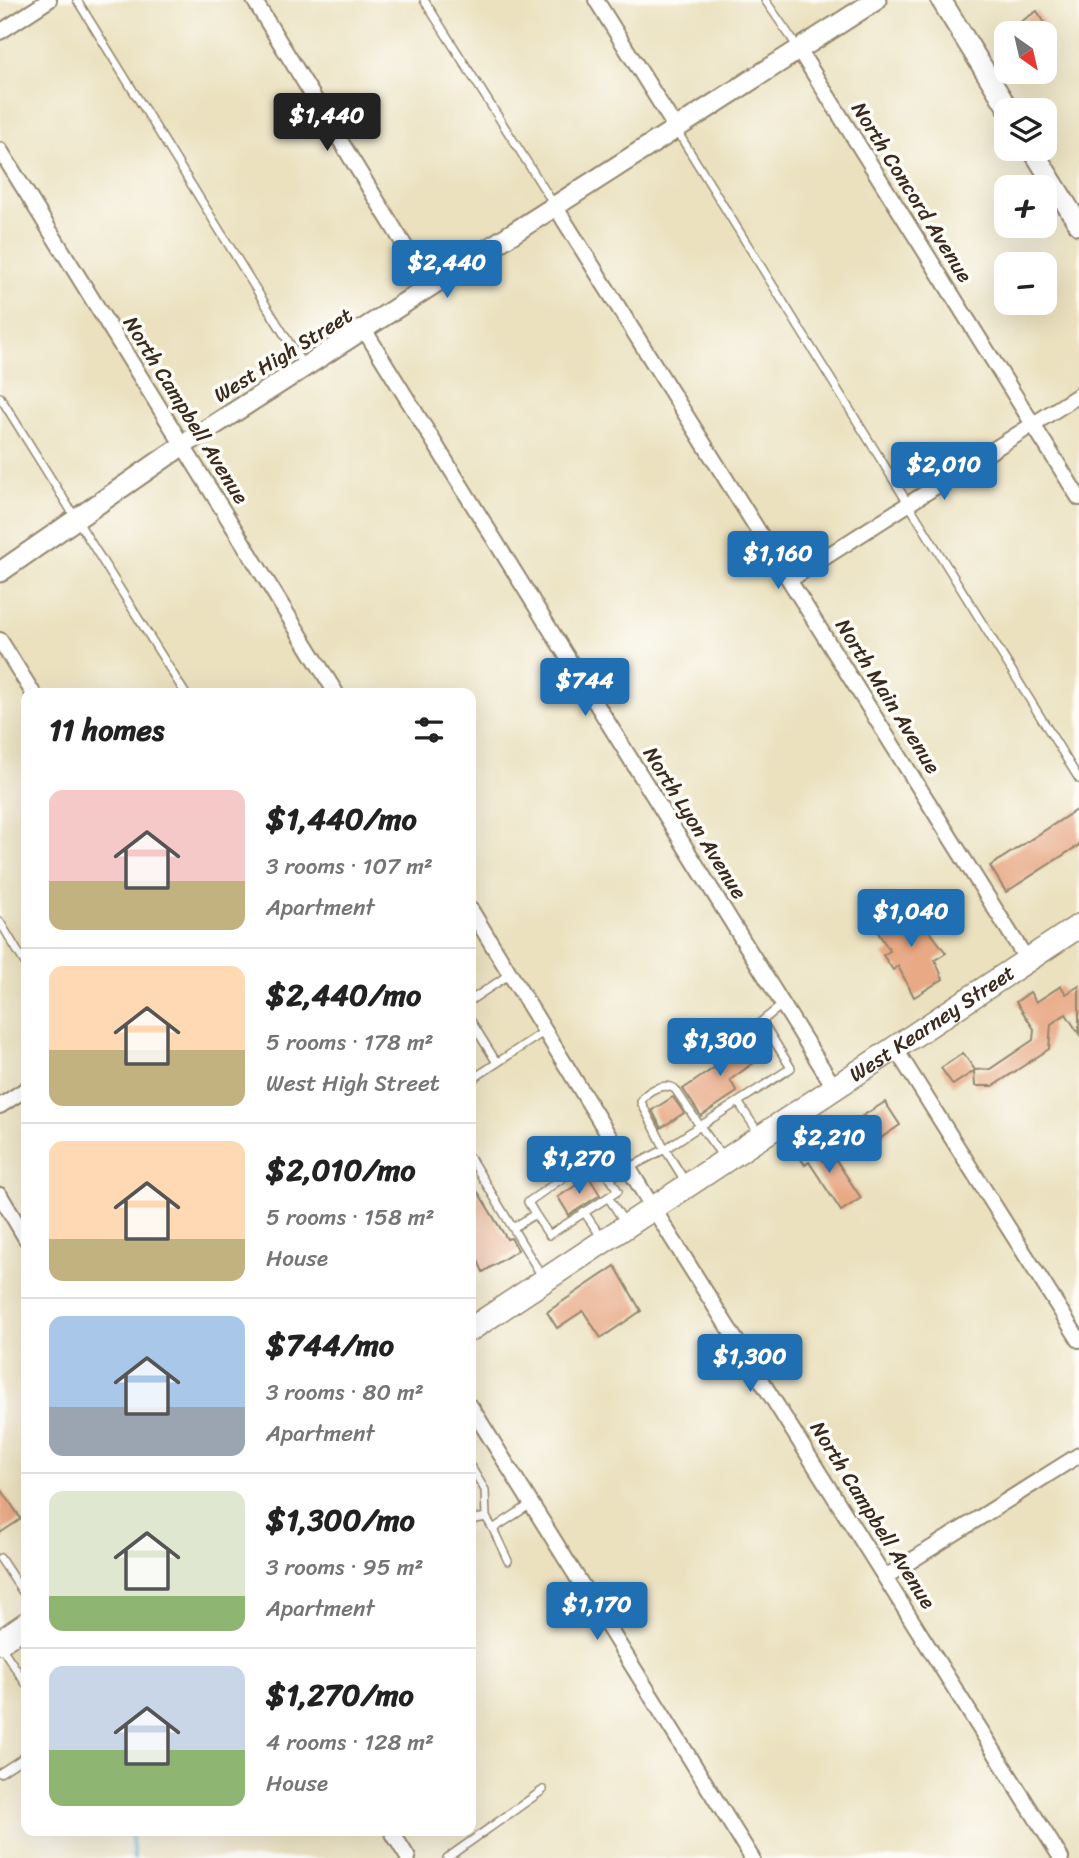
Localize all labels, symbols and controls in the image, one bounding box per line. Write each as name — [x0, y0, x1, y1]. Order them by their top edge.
north arrow — [994, 21, 1057, 84]
map controls — [994, 21, 1057, 315]
pin: $1,440 — [270, 94, 384, 153]
street label: North Concord Avenue — [841, 94, 983, 290]
text: $1,440 — [290, 95, 364, 136]
button: layers — [994, 98, 1057, 161]
button: + — [994, 175, 1057, 238]
pin: $2,440 — [390, 240, 504, 300]
text: $2,440 — [408, 242, 486, 283]
button: − — [994, 252, 1057, 315]
street label: West High Street — [206, 297, 360, 413]
street label: North Campbell Avenue — [113, 308, 259, 512]
pin: $2,010 — [887, 442, 1001, 502]
text: $2,010 — [907, 444, 981, 485]
pin: $1,160 — [721, 532, 835, 591]
text: $1,160 — [744, 533, 813, 574]
street label: North Main Avenue — [825, 611, 951, 781]
pin: $744 — [544, 658, 626, 718]
text: $744 — [556, 660, 614, 701]
text: 11 homes — [49, 703, 164, 757]
icon: filters — [410, 711, 448, 749]
street label: North Lyon Avenue — [632, 739, 758, 908]
text: $1,440/mo — [266, 792, 417, 846]
icon: home — [105, 818, 189, 902]
text: 3 rooms · 107 m² — [266, 846, 433, 887]
text: Apartment — [266, 887, 375, 928]
pin: $1,040 — [854, 890, 968, 949]
text: $1,040 — [874, 891, 948, 932]
street label: West Kearney Street — [841, 954, 1023, 1093]
text: $2,440/mo — [266, 968, 421, 1022]
icon: home — [105, 994, 189, 1078]
pin: $1,300 — [663, 1018, 777, 1078]
text: $1,300 — [683, 1020, 757, 1061]
text: 5 rooms · 178 m² — [266, 1022, 434, 1063]
text: West High Street — [266, 1063, 440, 1104]
pin: $2,210 — [772, 1116, 886, 1175]
text: $2,210 — [793, 1117, 865, 1158]
pin: $1,270 — [522, 1136, 636, 1196]
text: $1,270 — [543, 1138, 615, 1179]
text: $2,010/mo — [266, 1143, 416, 1197]
icon: home — [105, 1169, 189, 1253]
text: 5 rooms · 158 m² — [266, 1197, 435, 1238]
text: House — [266, 1238, 328, 1279]
text: $744/mo — [266, 1318, 394, 1372]
pin: $1,300 — [693, 1334, 807, 1394]
text: $1,300 — [713, 1336, 787, 1377]
icon: home — [105, 1344, 189, 1428]
text: 3 rooms · 80 m² — [266, 1372, 424, 1413]
text: Apartment — [266, 1413, 375, 1454]
street label: North Campbell Avenue — [800, 1413, 946, 1617]
text: $1,300/mo — [266, 1493, 415, 1547]
icon: home — [105, 1519, 189, 1603]
text: 3 rooms · 95 m² — [266, 1547, 423, 1588]
pin: $1,170 — [540, 1582, 654, 1642]
text: $1,170 — [562, 1584, 632, 1625]
text: Apartment — [266, 1588, 375, 1629]
text: $1,270/mo — [266, 1668, 414, 1722]
icon: home — [105, 1694, 189, 1778]
text: 4 rooms · 128 m² — [266, 1722, 434, 1763]
text: House — [266, 1763, 328, 1804]

